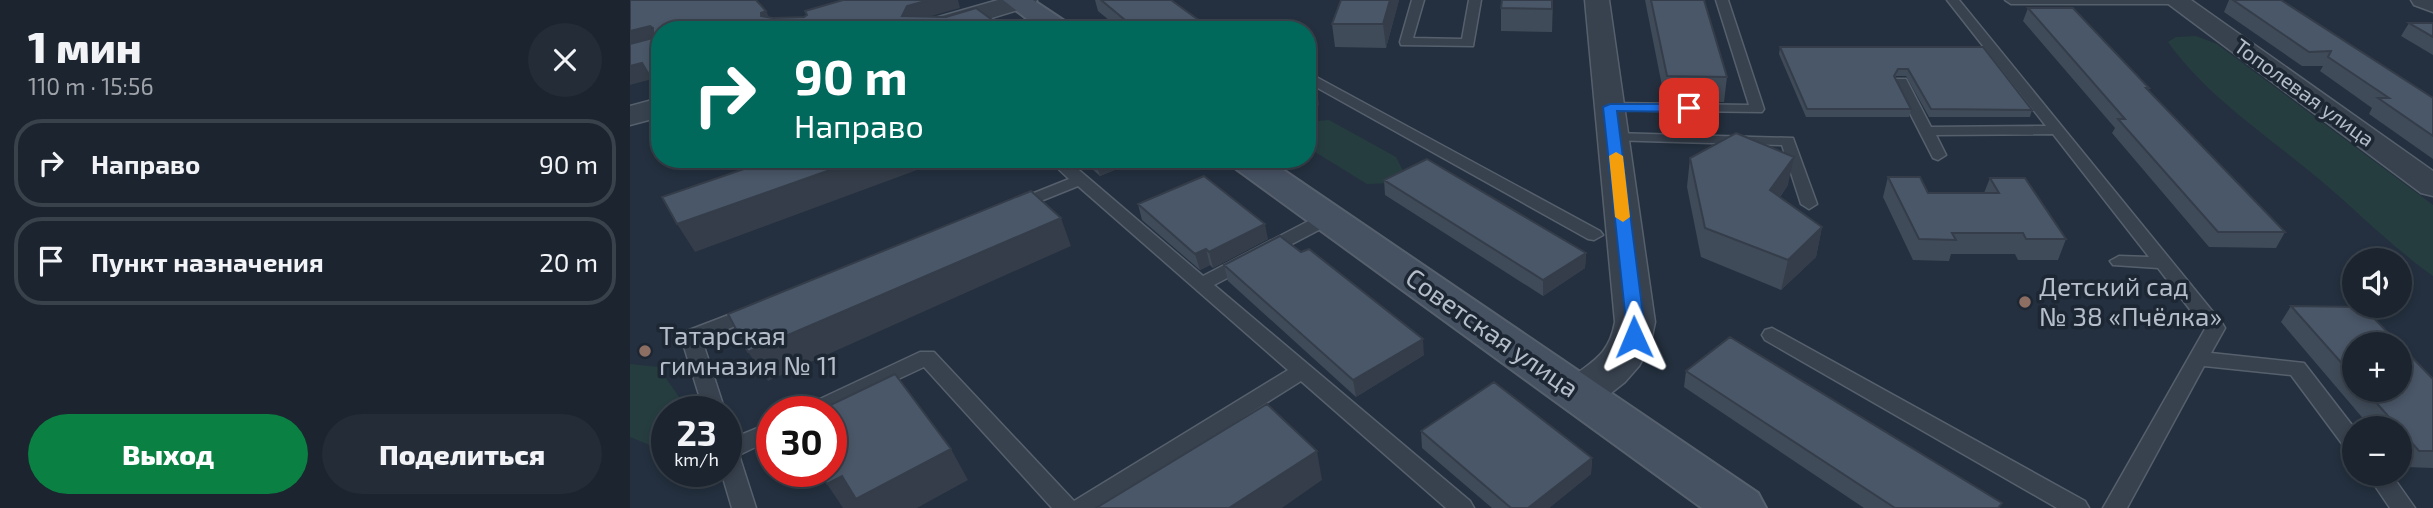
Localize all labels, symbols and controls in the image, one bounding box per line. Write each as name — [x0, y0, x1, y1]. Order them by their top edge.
text: 1 мин — [28, 21, 142, 71]
button: close — [528, 23, 602, 97]
street label: Тополевая улица — [2229, 33, 2380, 152]
text: 90 m — [794, 46, 908, 105]
icon: right — [679, 49, 770, 140]
text: 110 m · 15:56 — [28, 72, 154, 100]
pin — [1659, 78, 1719, 138]
icon: arrive — [1670, 89, 1708, 127]
text: Направо — [794, 106, 924, 144]
icon: right — [32, 144, 70, 182]
text: Направо — [91, 148, 200, 179]
text: 90 m — [539, 148, 598, 179]
icon: arrive — [32, 242, 70, 280]
text: Пункт назначения — [91, 246, 324, 277]
text: 20 m — [539, 246, 598, 277]
map controls — [2342, 248, 2412, 486]
button: sound — [2342, 248, 2412, 318]
street label: Советская улица — [1400, 261, 1585, 404]
place label: Детский сад № 38 «Пчёлка» — [2039, 270, 2222, 331]
marker: Детский сад № 38 «Пчёлка» — [2017, 294, 2033, 310]
position arrow — [1597, 300, 1671, 374]
place label: Татарская гимназия № 11 — [659, 319, 838, 380]
button: + — [2342, 332, 2412, 402]
marker: Татарская гимназия № 11 — [637, 343, 653, 359]
speed limit sign: 30 — [756, 396, 847, 487]
text: 23 — [676, 411, 717, 453]
button: Выход — [28, 414, 308, 494]
button: Поделиться — [322, 414, 602, 494]
button: − — [2342, 416, 2412, 486]
text: km/h — [674, 448, 719, 470]

